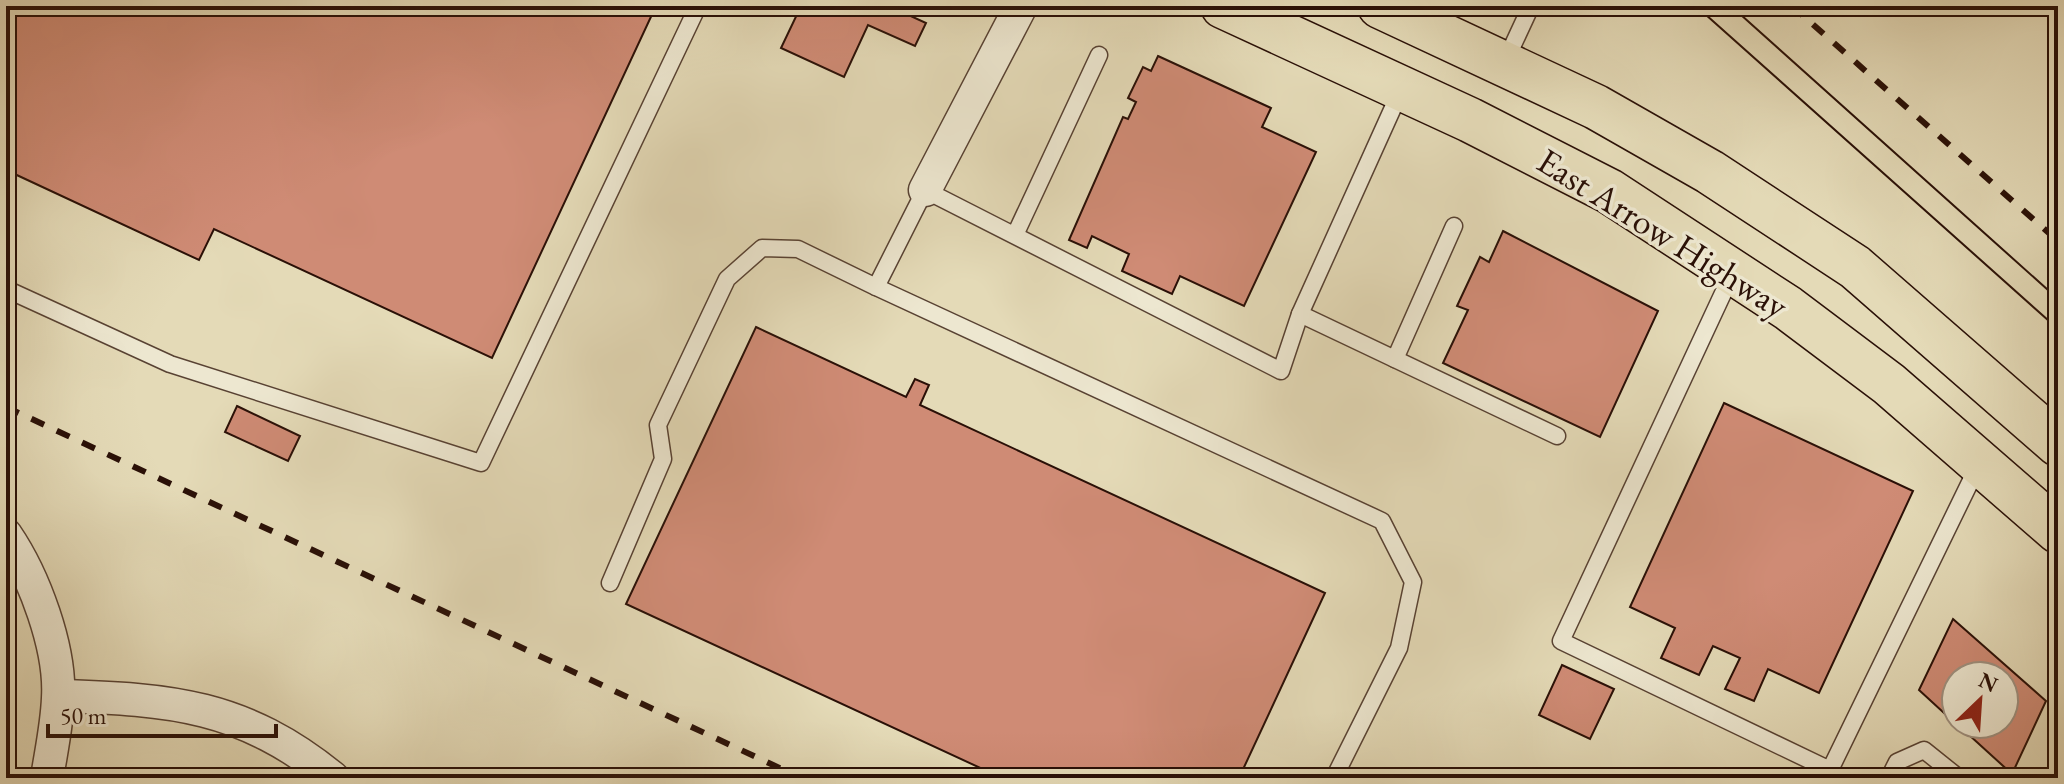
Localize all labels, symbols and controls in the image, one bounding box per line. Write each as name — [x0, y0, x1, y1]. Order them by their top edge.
street label: East Arrow Highway — [1529, 137, 1797, 329]
north arrow — [1940, 660, 2020, 740]
text: N — [1974, 665, 2003, 699]
scale bar — [48, 688, 276, 738]
text: 50 m — [60, 700, 107, 731]

